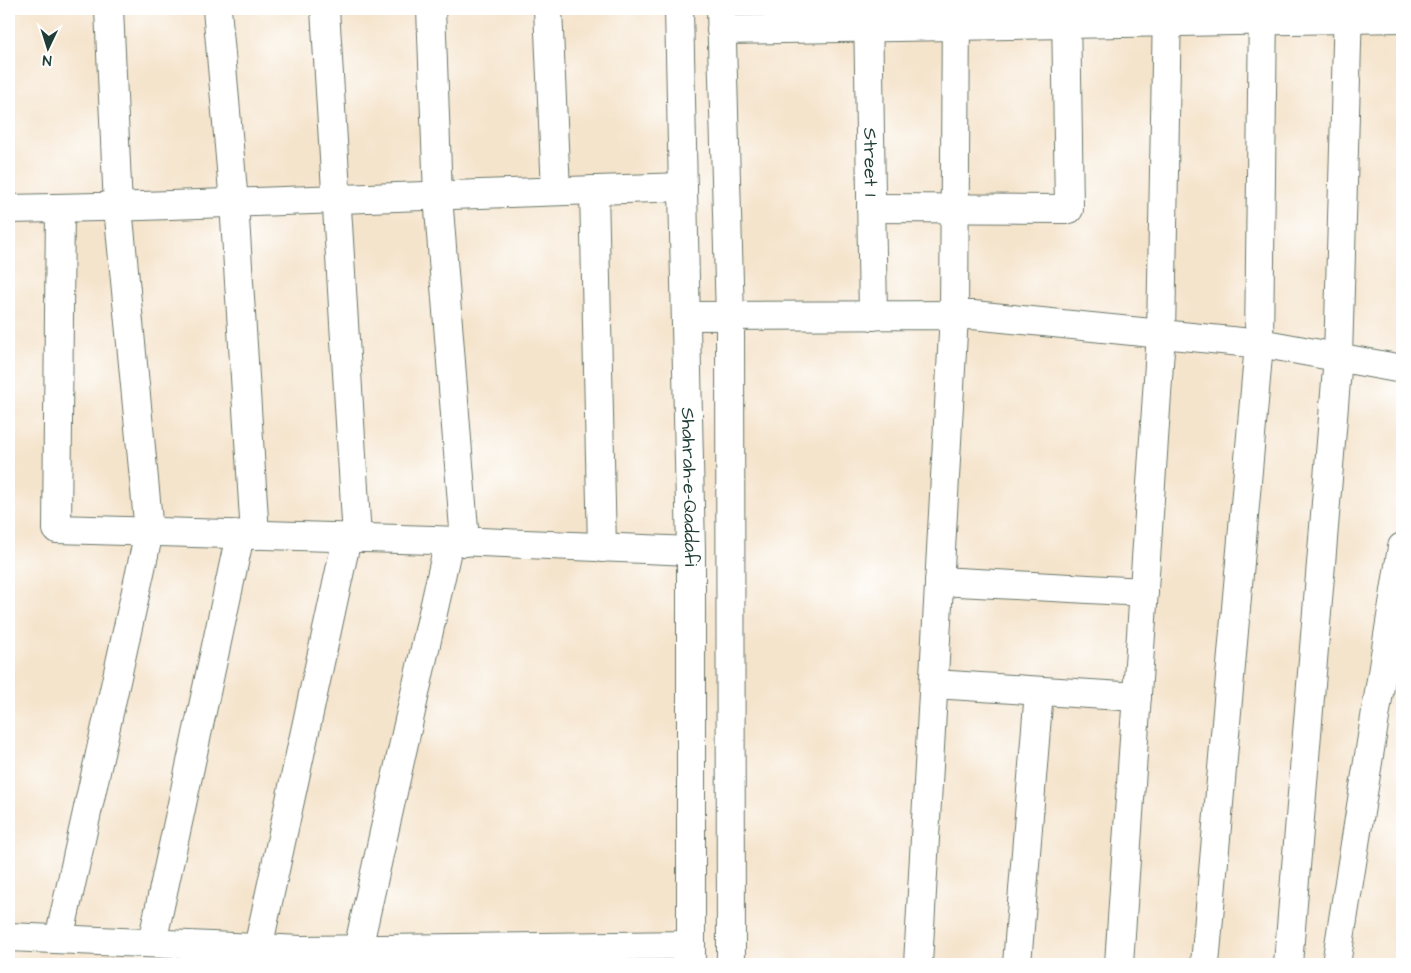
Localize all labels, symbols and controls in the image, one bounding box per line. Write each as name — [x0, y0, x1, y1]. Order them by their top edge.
north arrow — [22, 22, 72, 72]
text: N — [42, 50, 52, 70]
street label: Street 1 — [856, 127, 885, 197]
street label: Shahrah-e-Qaddafi — [674, 407, 705, 566]

